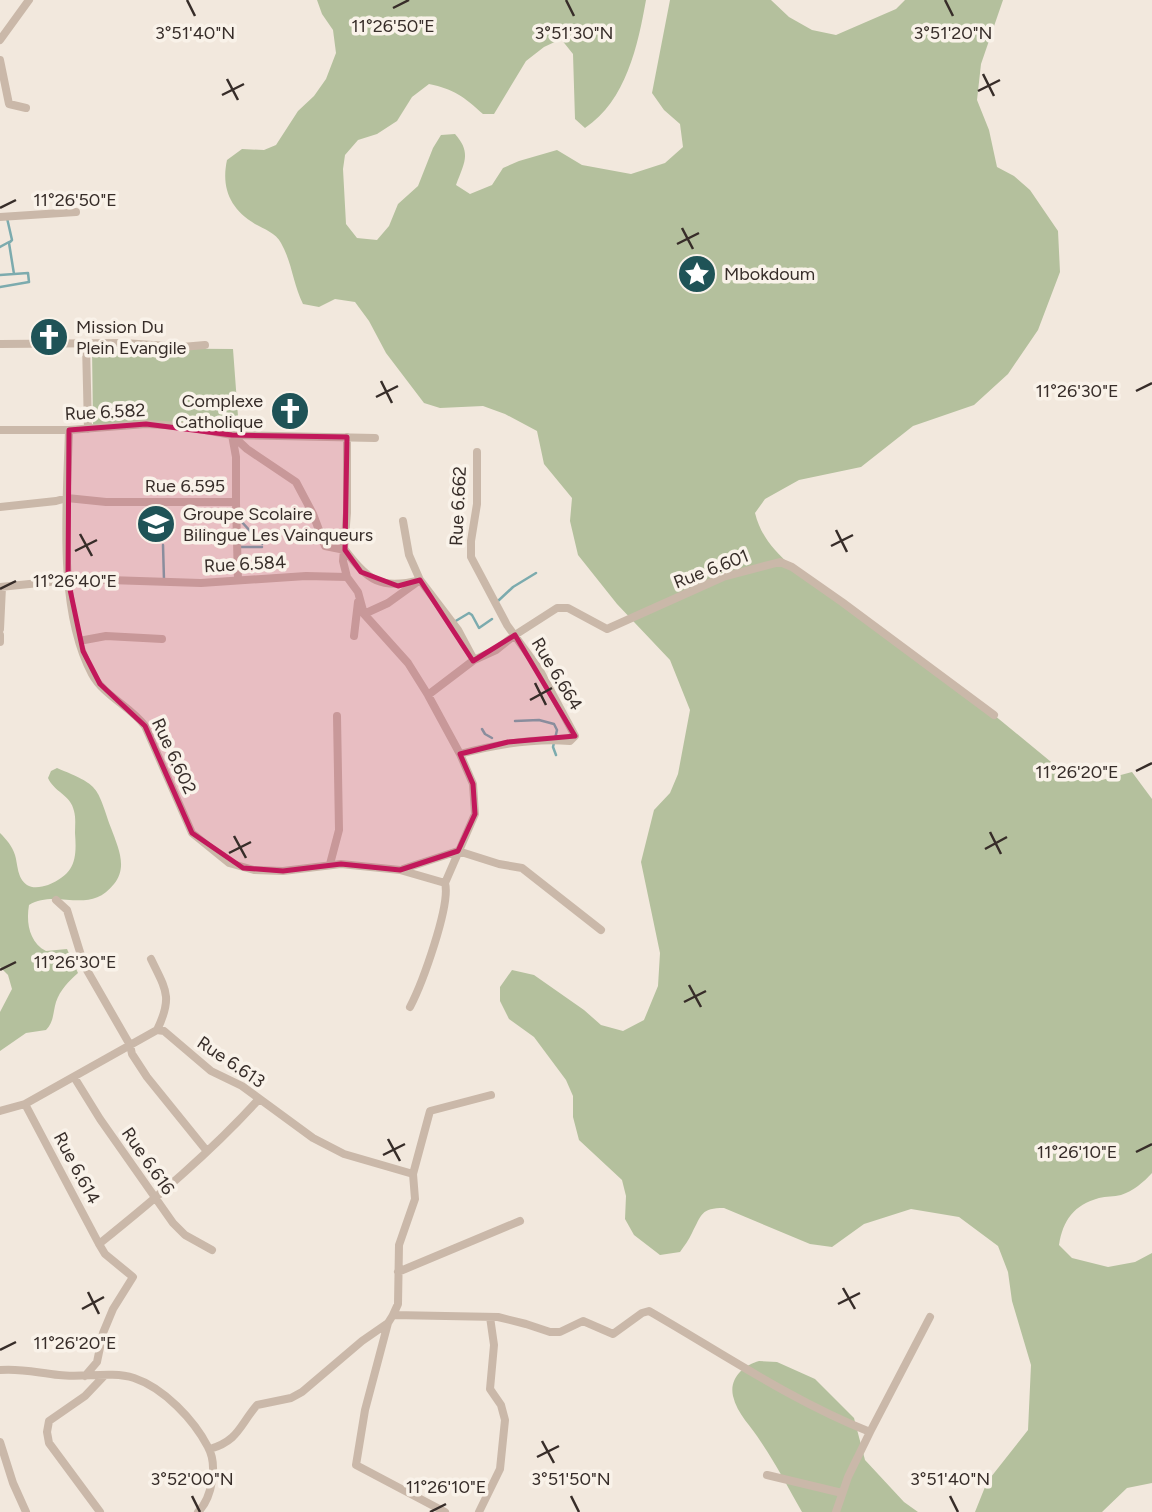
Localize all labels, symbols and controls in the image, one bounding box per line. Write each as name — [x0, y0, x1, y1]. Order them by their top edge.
text: 11°26'50"E — [351, 15, 435, 37]
text: 3°51'40"N — [155, 22, 235, 44]
text: 3°51'30"N — [535, 22, 613, 44]
text: 3°51'20"N — [913, 22, 993, 44]
text: 11°26'50"E — [33, 189, 117, 211]
place icon: Mbokdoum — [676, 253, 718, 295]
place label: Mbokdoum — [724, 263, 815, 285]
church icon: Mission Du Plein Evangile — [28, 316, 70, 358]
place label: Mission Du Plein Evangile — [76, 316, 187, 359]
text: 11°26'30"E — [1035, 380, 1119, 402]
place label: Complexe Catholique — [175, 390, 263, 433]
church icon: Complexe Catholique — [269, 390, 311, 432]
street label: Rue 6.582 — [64, 399, 146, 425]
street label: Rue 6.662 — [445, 465, 471, 547]
street label: Rue 6.595 — [145, 475, 225, 497]
school or university icon: Groupe Scolaire Bilingue Les Vainqueurs — [135, 503, 177, 545]
place label: Groupe Scolaire Bilingue Les Vainqueurs — [183, 503, 373, 546]
street label: Rue 6.601 — [670, 545, 752, 593]
street label: Rue 6.584 — [203, 551, 287, 577]
text: 11°26'40"E — [33, 570, 117, 592]
street label: Rue 6.664 — [527, 634, 587, 714]
street label: Rue 6.602 — [147, 715, 201, 797]
text: 11°26'20"E — [1035, 761, 1119, 783]
text: 11°26'30"E — [33, 951, 117, 973]
street label: Rue 6.613 — [193, 1031, 269, 1093]
street label: Rue 6.616 — [117, 1123, 179, 1199]
street label: Rue 6.614 — [49, 1128, 105, 1208]
text: 11°26'10"E — [1037, 1141, 1117, 1163]
text: 11°26'20"E — [33, 1332, 117, 1354]
text: 3°52'00"N — [150, 1468, 234, 1490]
text: 3°51'50"N — [531, 1468, 611, 1490]
text: 3°51'40"N — [910, 1468, 990, 1490]
text: 11°26'10"E — [406, 1476, 486, 1498]

